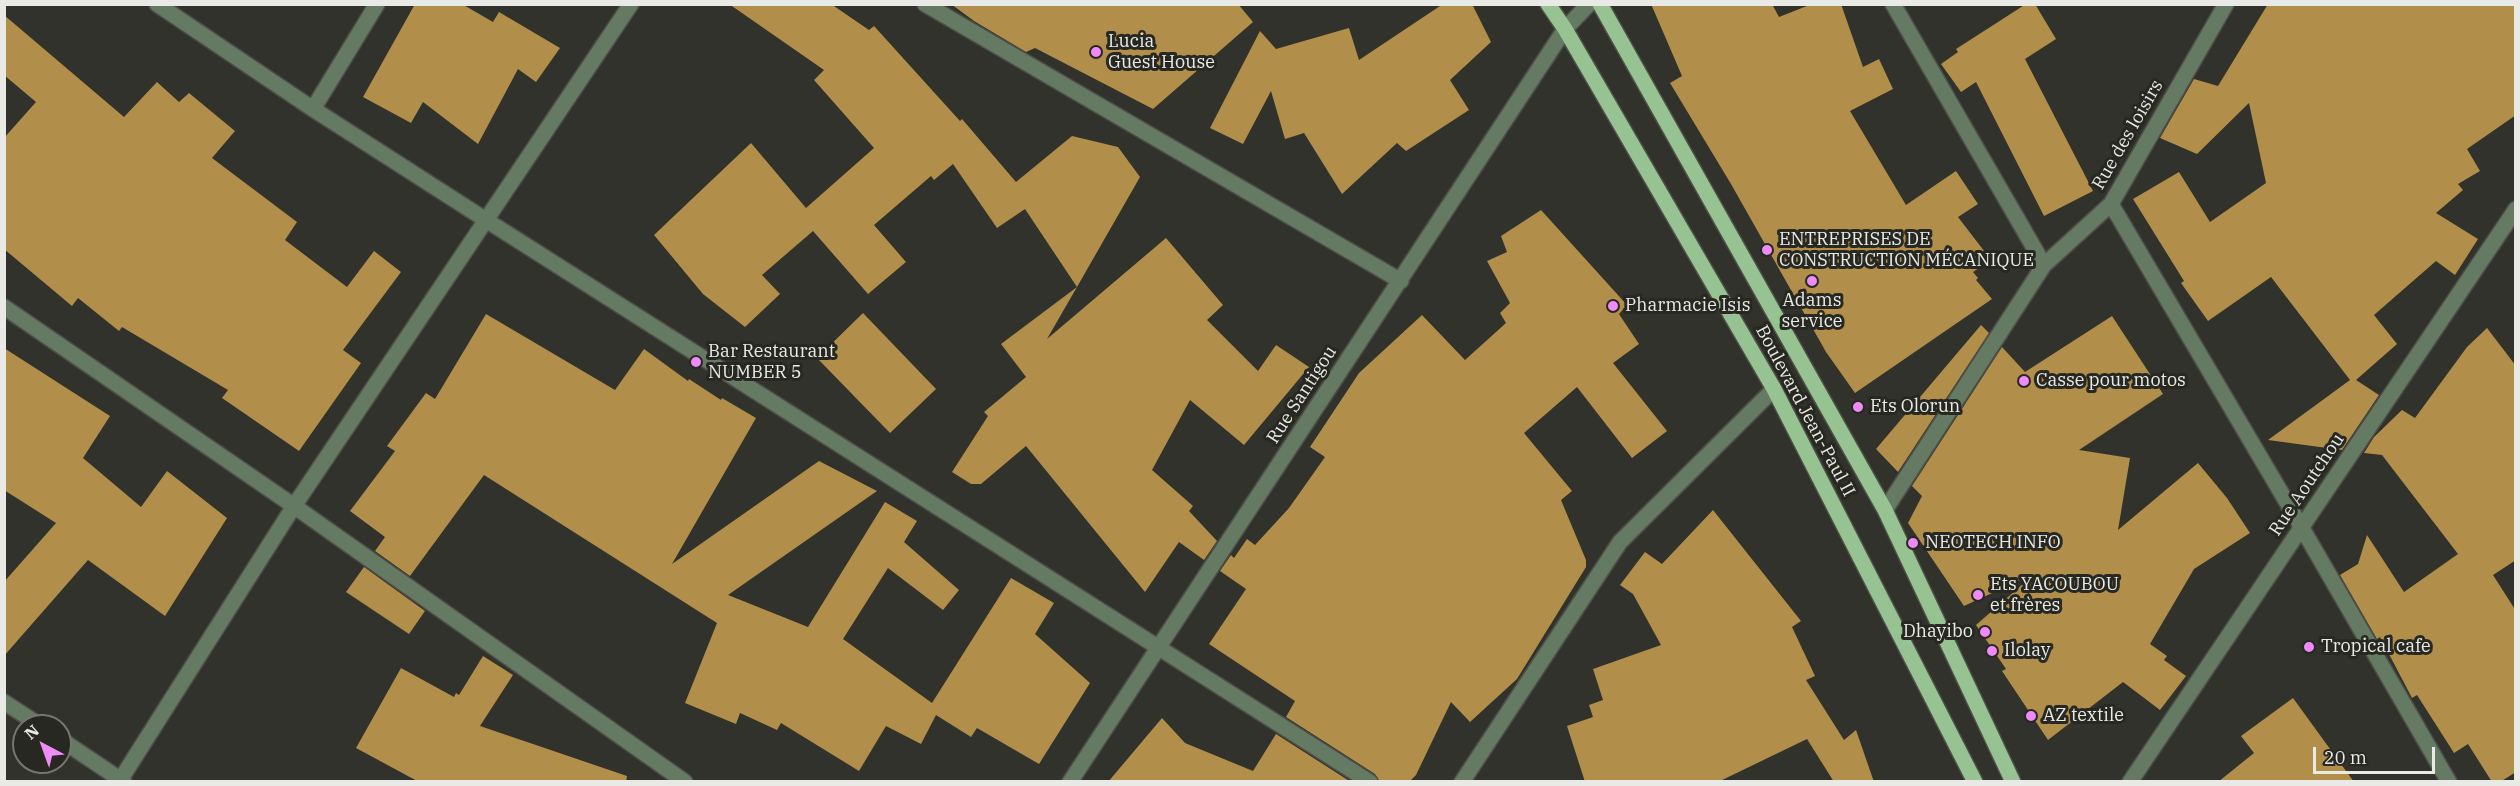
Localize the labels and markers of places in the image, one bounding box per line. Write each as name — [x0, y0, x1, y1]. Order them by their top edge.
place label: Lucia Guest House — [1108, 31, 1215, 74]
marker: Lucia Guest House — [1089, 45, 1103, 59]
place label: ENTREPRISES DE CONSTRUCTION MÉCANIQUE — [1779, 229, 2034, 272]
marker: ENTREPRISES DE CONSTRUCTION MÉCANIQUE — [1760, 243, 1774, 257]
marker: Adams service — [1805, 274, 1819, 288]
place label: Adams service — [1782, 290, 1842, 332]
place label: Pharmacie Isis — [1625, 295, 1751, 317]
marker: Pharmacie Isis — [1606, 299, 1620, 313]
place label: Bar Restaurant NUMBER 5 — [708, 341, 835, 384]
marker: Bar Restaurant NUMBER 5 — [689, 355, 703, 369]
place label: Casse pour motos — [2036, 370, 2186, 392]
marker: Casse pour motos — [2017, 374, 2031, 388]
place label: Ets Olorun — [1870, 396, 1960, 418]
marker: Ets Olorun — [1851, 400, 1865, 414]
place label: NEOTECH INFO — [1925, 532, 2061, 554]
marker: NEOTECH INFO — [1906, 536, 1920, 550]
place label: Ets YACOUBOU et frères — [1990, 574, 2119, 616]
marker: Ets YACOUBOU et frères — [1971, 588, 1985, 602]
place label: Dhayibo — [1903, 621, 1973, 643]
marker: Dhayibo — [1978, 625, 1992, 639]
place label: Tropical cafe — [2321, 636, 2431, 658]
place label: Ilolay — [2004, 640, 2050, 662]
marker: Tropical cafe — [2302, 640, 2316, 654]
marker: Ilolay — [1985, 644, 1999, 658]
place label: AZ textile — [2043, 705, 2124, 727]
marker: AZ textile — [2024, 709, 2038, 723]

